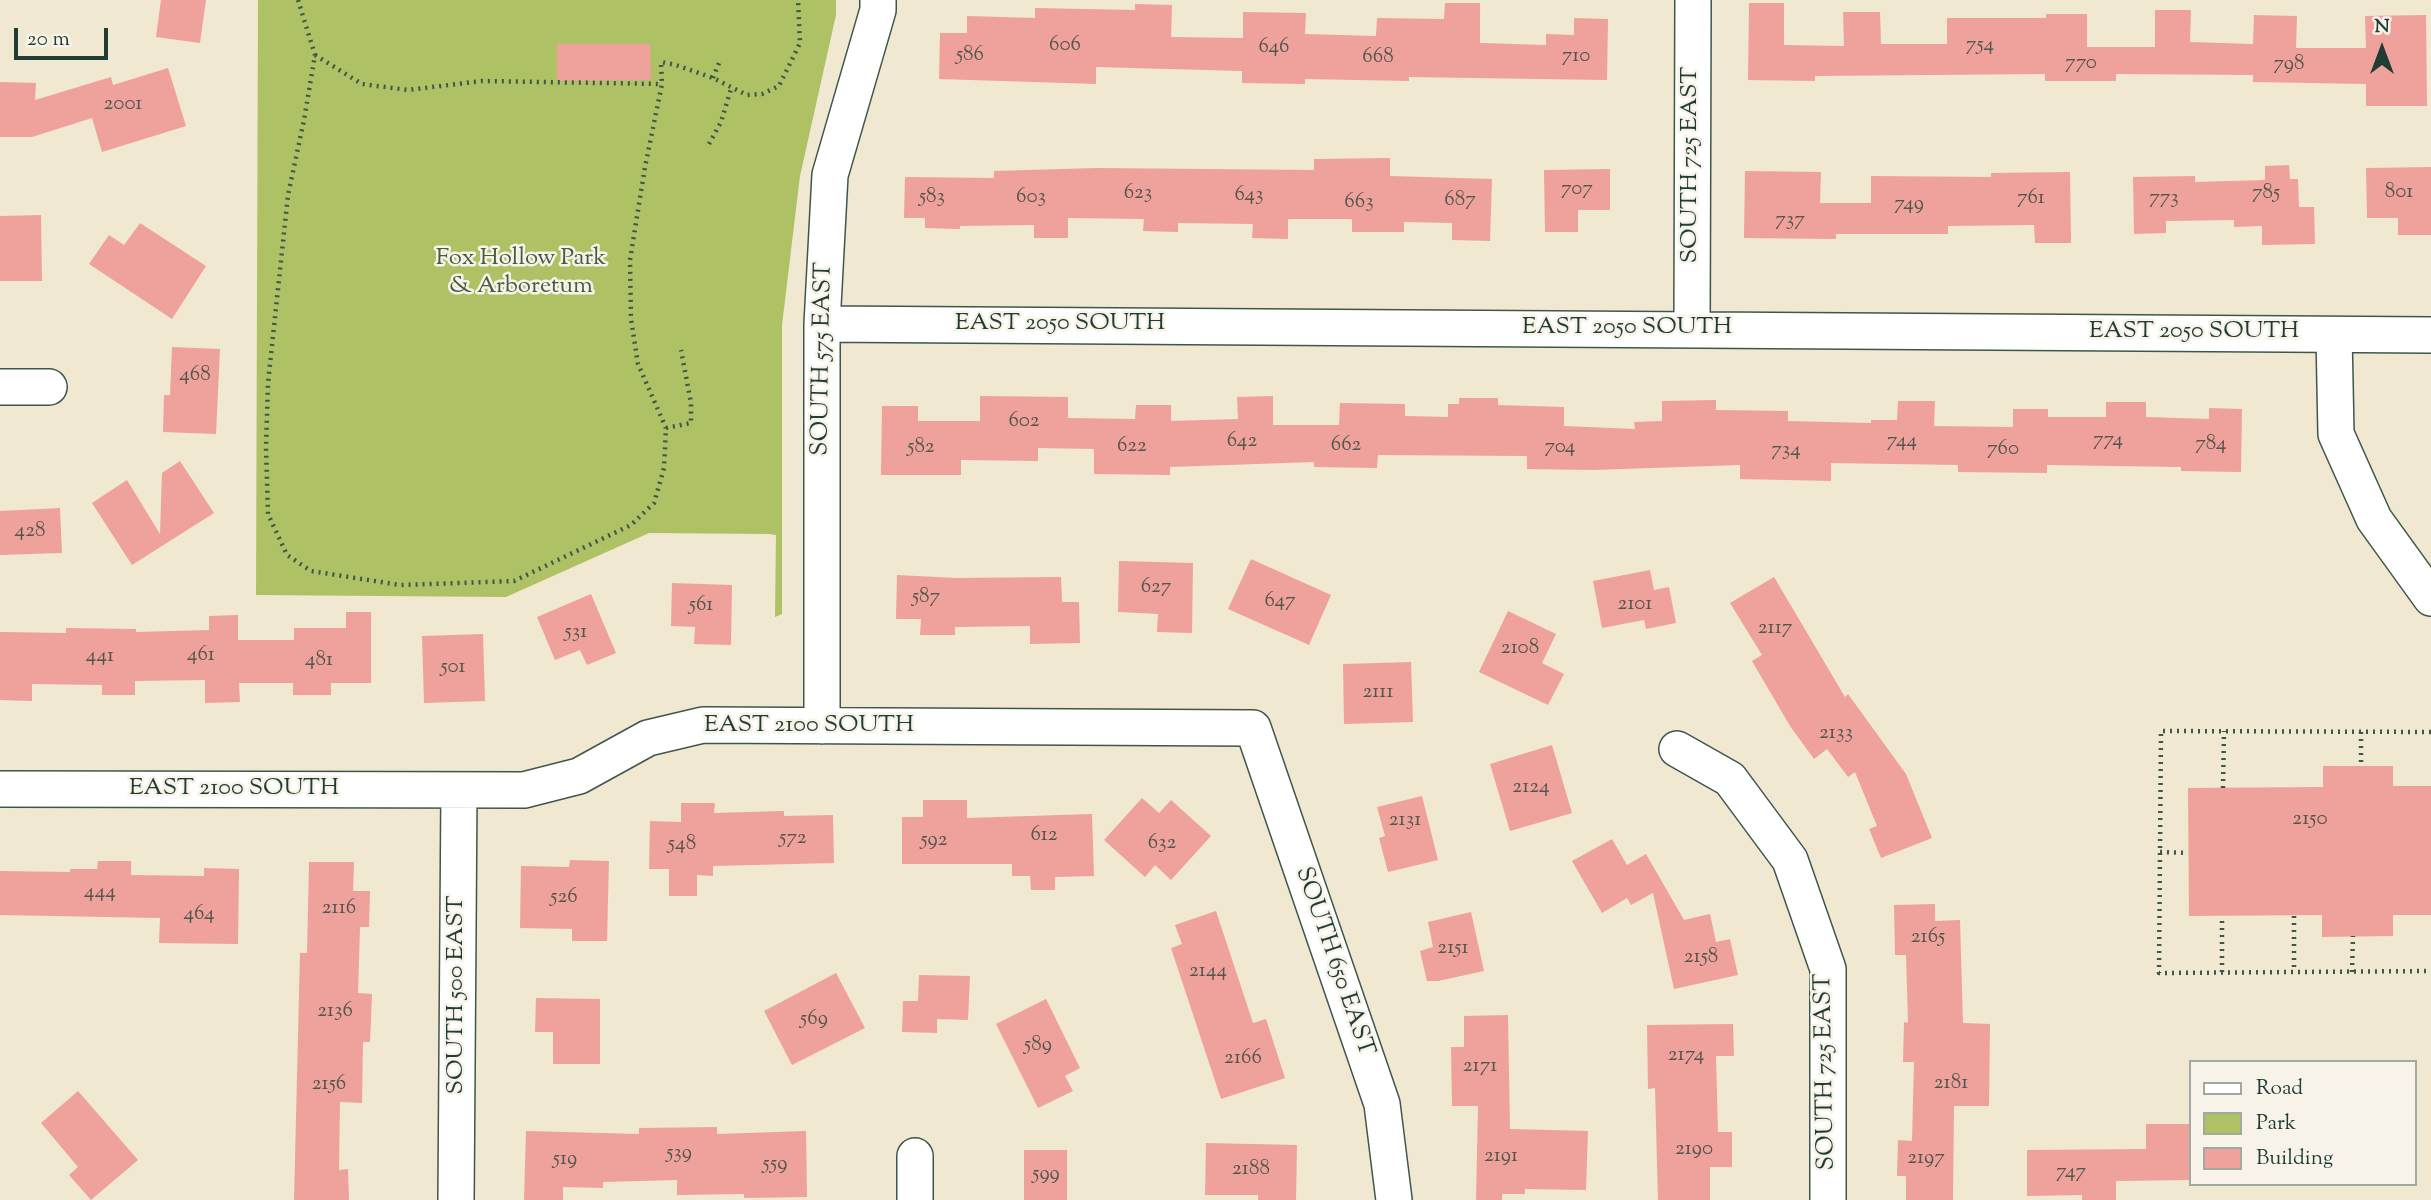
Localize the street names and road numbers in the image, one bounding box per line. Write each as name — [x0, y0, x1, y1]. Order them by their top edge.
street label: SOUTH 725 EAST — [1678, 67, 1706, 263]
street label: SOUTH 575 EAST — [808, 262, 840, 456]
street label: EAST 2050 SOUTH — [955, 311, 1165, 339]
street label: EAST 2050 SOUTH — [1522, 315, 1732, 343]
street label: EAST 2050 SOUTH — [2089, 319, 2299, 347]
street label: EAST 2100 SOUTH — [704, 713, 914, 741]
street label: EAST 2100 SOUTH — [129, 776, 339, 804]
street label: SOUTH 650 EAST — [1287, 864, 1379, 1060]
street label: SOUTH 500 EAST — [444, 896, 472, 1094]
street label: SOUTH 725 EAST — [1811, 974, 1843, 1170]

